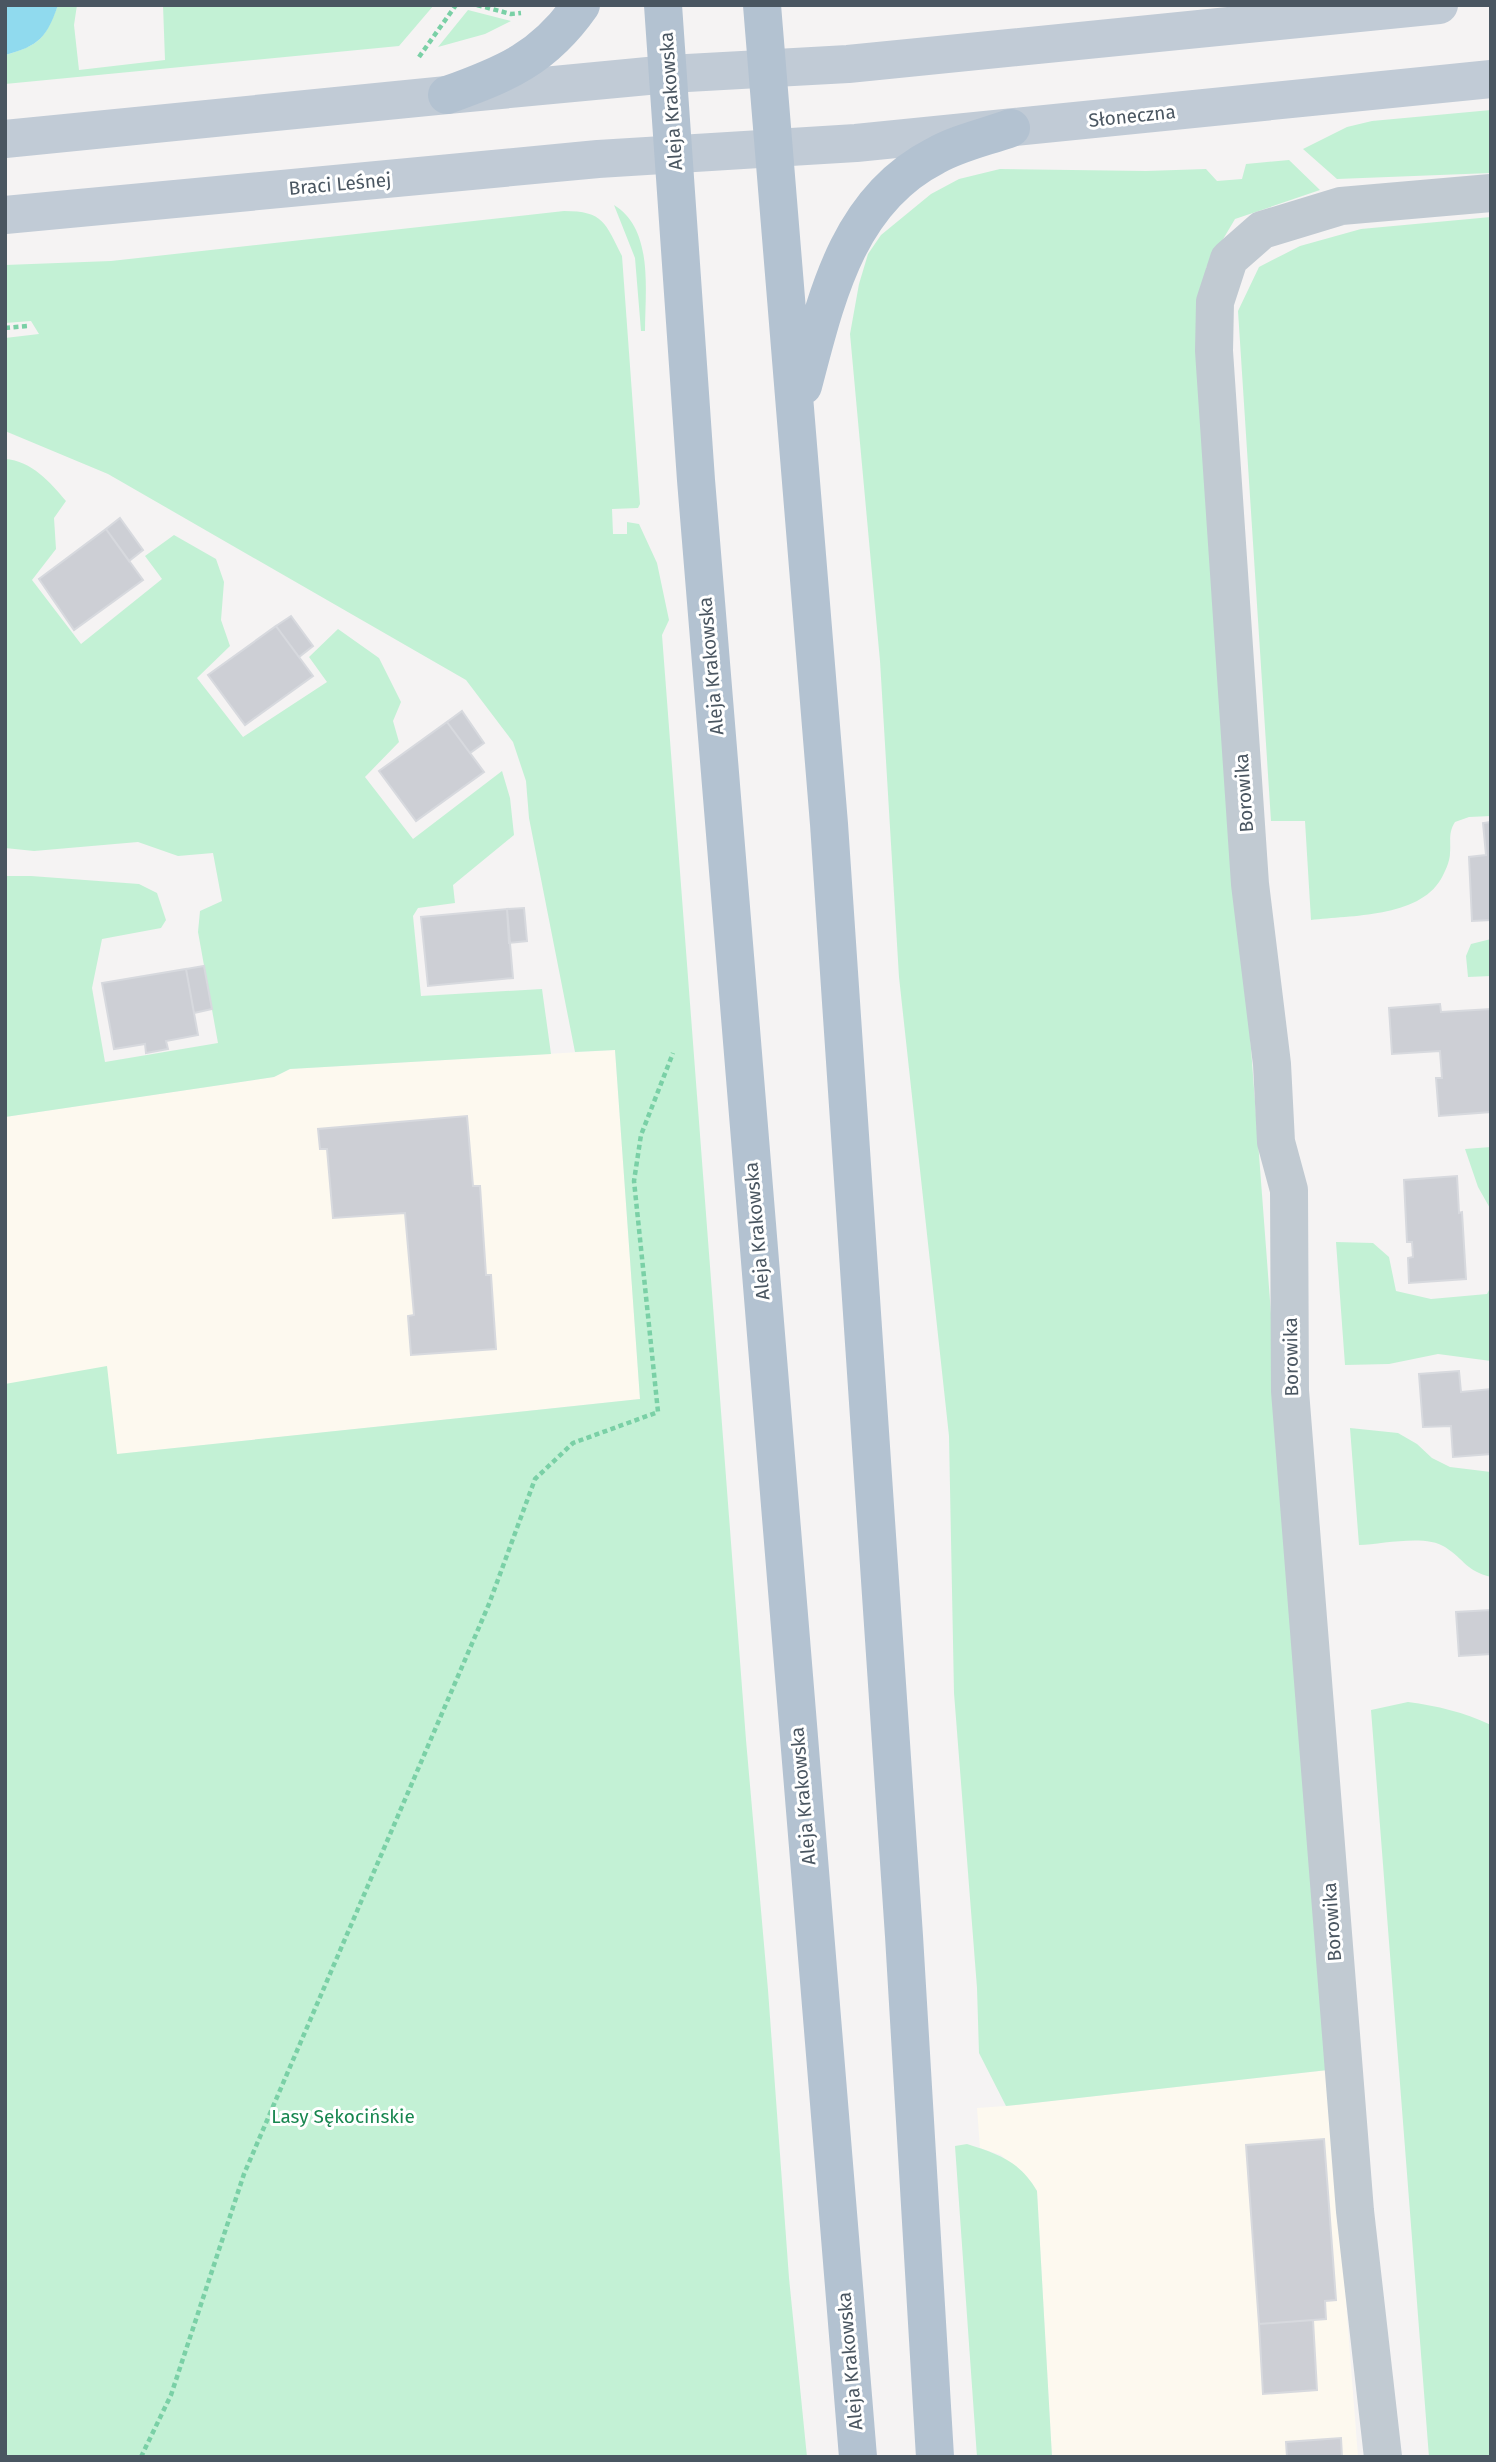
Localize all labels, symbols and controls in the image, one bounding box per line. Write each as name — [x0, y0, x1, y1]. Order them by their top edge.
street label: Aleja Krakowska — [655, 31, 687, 171]
street label: Słoneczna — [1087, 100, 1177, 132]
street label: Braci Leśnej — [288, 168, 392, 200]
street label: Aleja Krakowska — [694, 596, 728, 736]
street label: Borowika — [1230, 753, 1258, 833]
street label: Aleja Krakowska — [740, 1161, 774, 1301]
street label: Borowika — [1279, 1317, 1303, 1397]
street label: Aleja Krakowska — [786, 1726, 820, 1866]
street label: Borowika — [1318, 1882, 1346, 1962]
park label: Lasy Sękocińskie — [271, 2105, 415, 2128]
street label: Aleja Krakowska — [833, 2291, 867, 2431]

